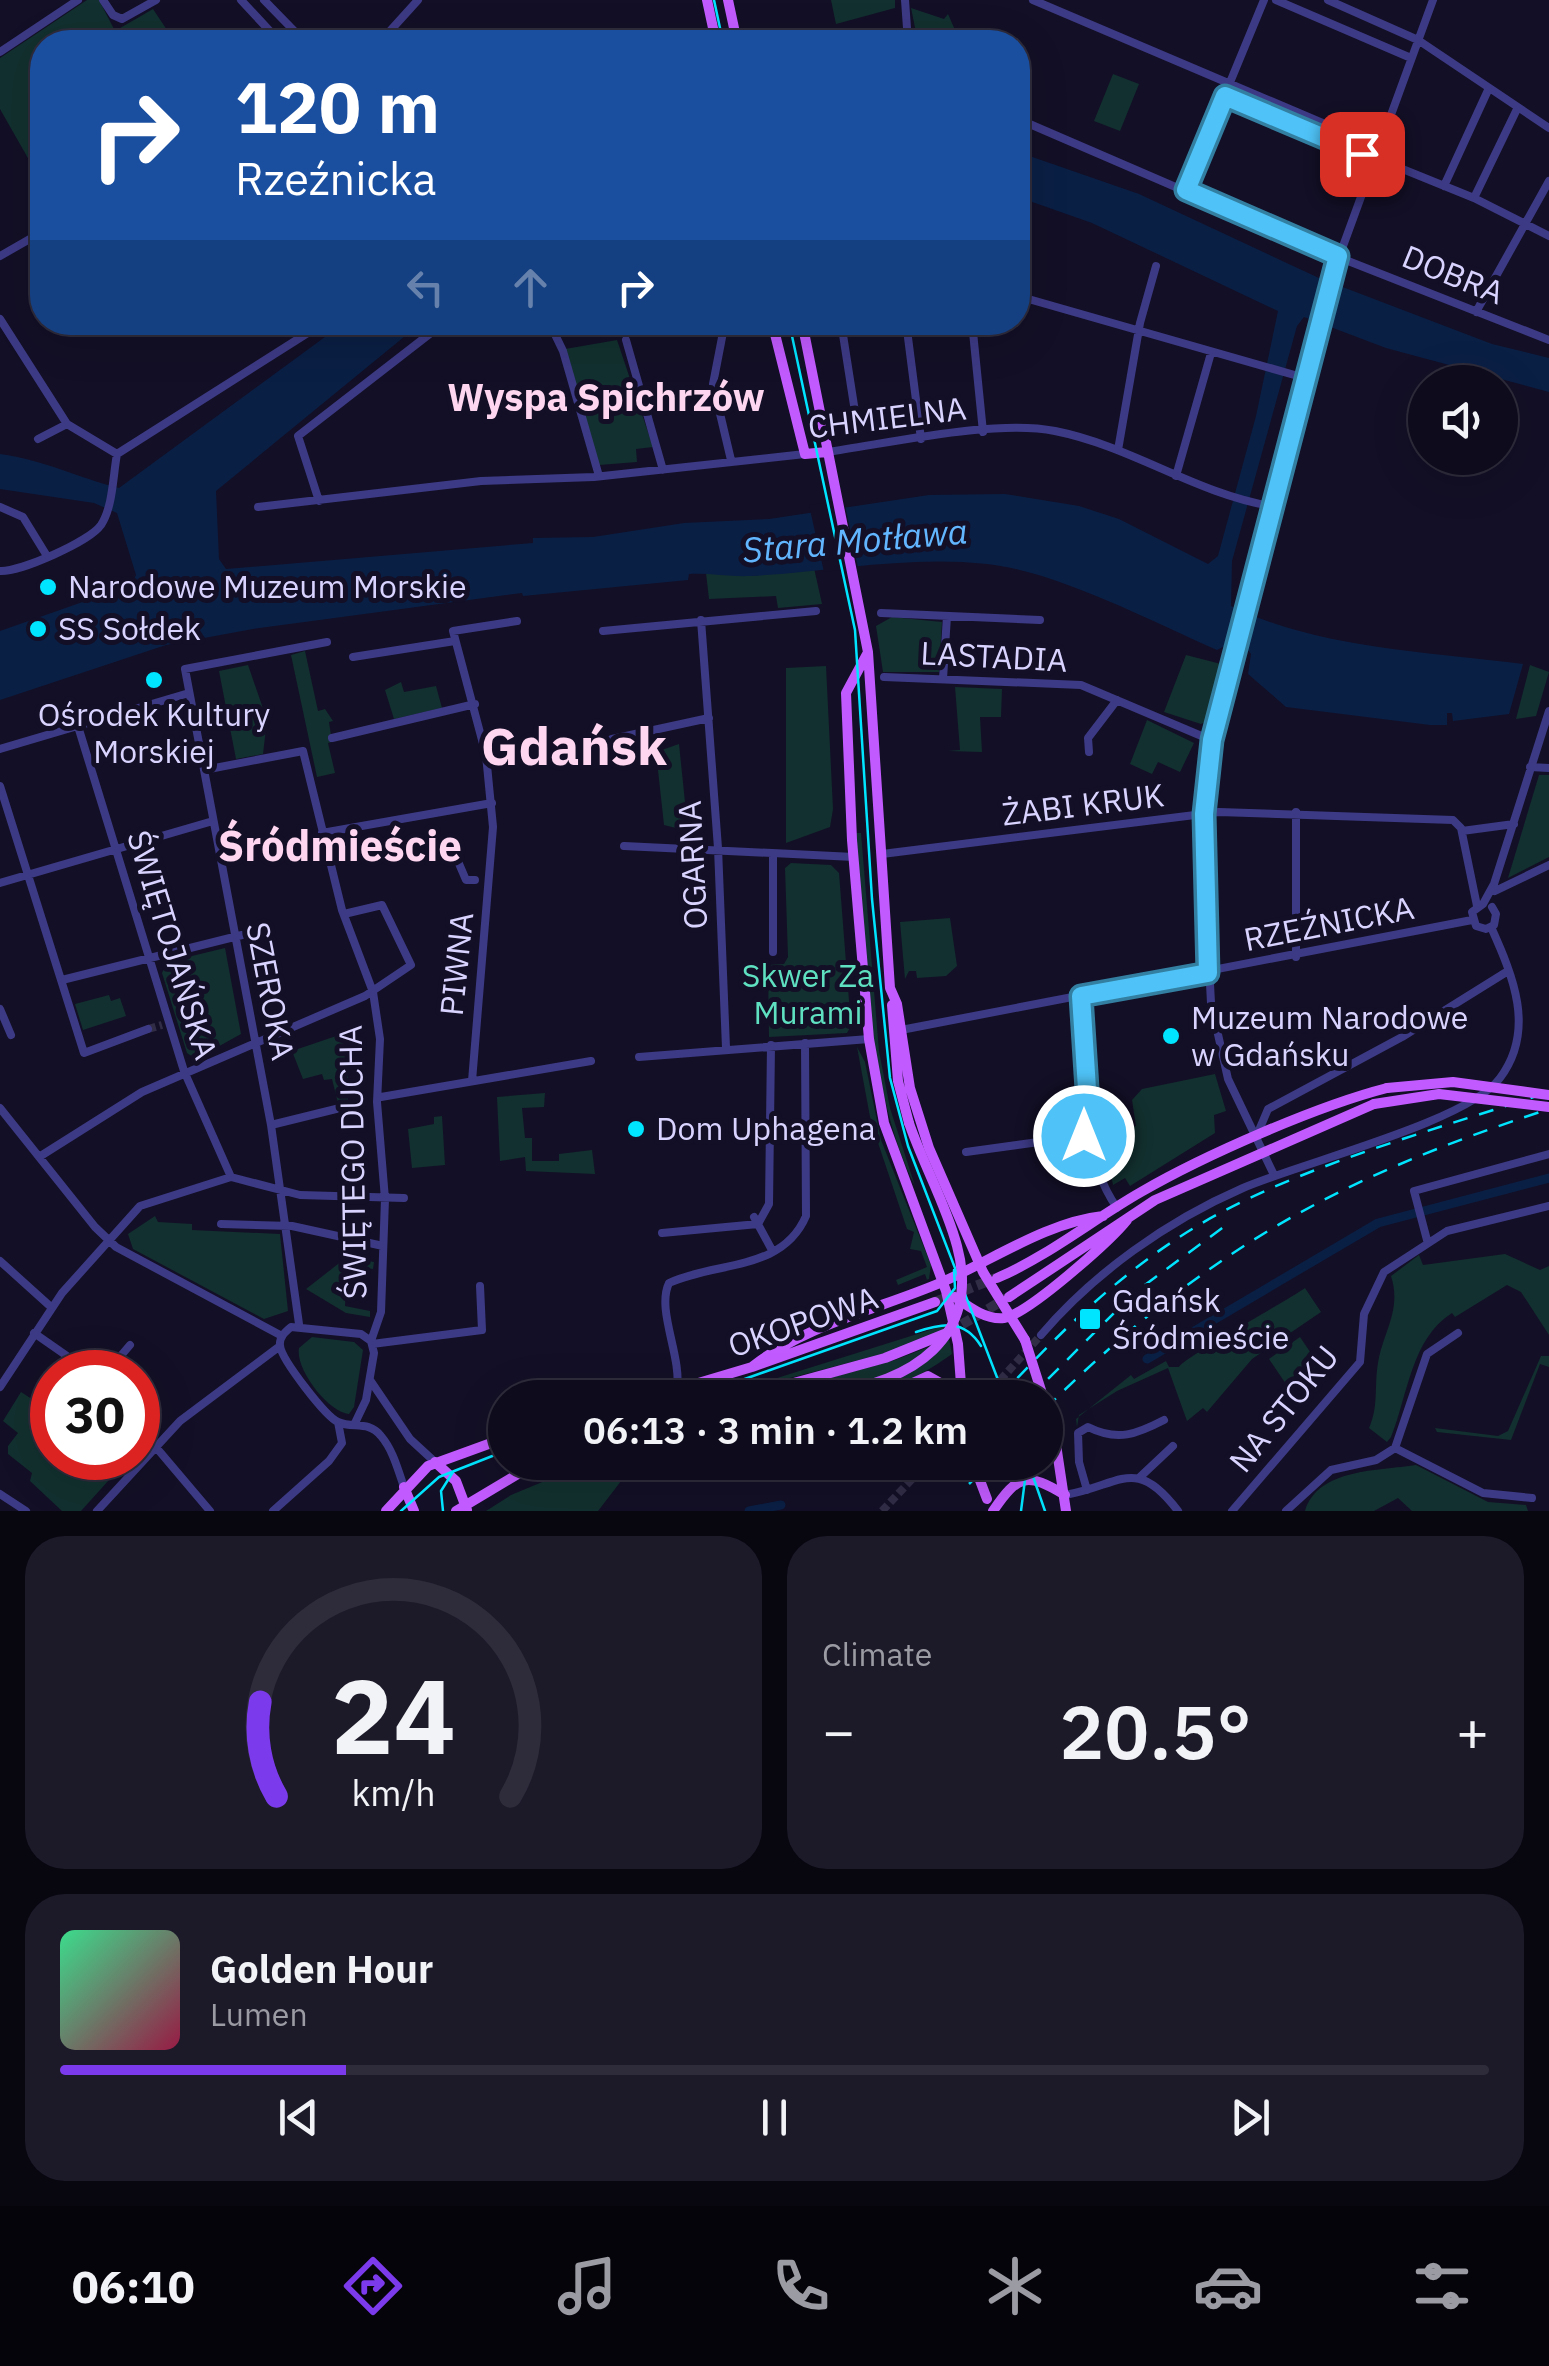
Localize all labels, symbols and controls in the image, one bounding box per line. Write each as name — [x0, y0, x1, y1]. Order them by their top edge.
text: 120 m — [235, 61, 440, 152]
icon: right — [70, 70, 200, 200]
pin — [1320, 112, 1405, 197]
icon: arrive — [1335, 127, 1390, 182]
text: Rzeźnicka — [235, 149, 437, 207]
street label: DOBRA — [1396, 235, 1510, 313]
icon: left — [398, 260, 453, 315]
icon: ahead — [503, 260, 558, 315]
icon: right — [608, 260, 663, 315]
map controls — [1408, 365, 1518, 475]
button: sound — [1408, 365, 1518, 475]
district label: Wyspa Spichrzów — [447, 372, 765, 421]
street label: CHMIELNA — [805, 386, 968, 448]
water label: Stara Motława — [740, 507, 969, 573]
place label: Narodowe Muzeum Morskie — [68, 565, 467, 607]
marker: Narodowe Muzeum Morskie — [37, 576, 59, 598]
place label: SS Sołdek — [58, 607, 201, 649]
marker: SS Sołdek — [27, 618, 49, 640]
street label: LASTADIA — [920, 631, 1068, 681]
marker: Ośrodek Kultury Morskiej — [143, 669, 165, 691]
place label: Ośrodek Kultury Morskiej — [38, 693, 270, 772]
district label: Gdańsk — [481, 712, 667, 779]
street label: ŻABI KRUK — [1000, 773, 1166, 835]
street label: OGARNA — [668, 800, 716, 931]
district label: Śródmieście — [218, 818, 462, 873]
street label: ŚWIĘTOJAŃSKA — [118, 825, 228, 1064]
street label: RZEŹNICKA — [1240, 886, 1417, 960]
street label: PIWNA — [430, 910, 482, 1018]
street label: SZEROKA — [237, 918, 305, 1063]
park label: Skwer Za Murami — [742, 954, 874, 1033]
place label: Muzeum Narodowe w Gdańsku — [1191, 996, 1468, 1075]
street label: ŚWIĘTEGO DUCHA — [329, 1025, 375, 1299]
marker: Muzeum Narodowe w Gdańsku — [1160, 1025, 1182, 1047]
position arrow — [1032, 1084, 1136, 1188]
place label: Dom Uphagena — [656, 1107, 876, 1149]
marker: Dom Uphagena — [625, 1118, 647, 1140]
street label: OKOPOWA — [722, 1276, 883, 1366]
place label: Gdańsk Śródmieście — [1112, 1279, 1289, 1358]
marker: Gdańsk Śródmieście — [1077, 1306, 1103, 1332]
street label: NA STOKU — [1219, 1336, 1347, 1480]
speed limit sign: 30 — [30, 1350, 160, 1480]
text: 06:13 · 3 min · 1.2 km — [583, 1405, 968, 1454]
text: Climate — [822, 1633, 932, 1675]
text: 24 — [331, 1647, 456, 1783]
text: 20.5° — [1059, 1682, 1252, 1780]
text: − — [822, 1695, 855, 1766]
text: + — [1456, 1695, 1489, 1766]
text: km/h — [351, 1769, 436, 1816]
text: Golden Hour — [210, 1944, 433, 1993]
text: Lumen — [210, 1993, 308, 2035]
icon: previous — [271, 2090, 326, 2145]
icon: pause — [747, 2090, 802, 2145]
icon: next — [1223, 2090, 1278, 2145]
icon: directions — [338, 2251, 408, 2321]
icon: music — [552, 2251, 622, 2321]
icon: phone — [766, 2251, 836, 2321]
icon: climate — [980, 2251, 1050, 2321]
icon: car — [1193, 2251, 1263, 2321]
icon: filters — [1407, 2251, 1477, 2321]
text: 06:10 — [72, 2257, 195, 2315]

